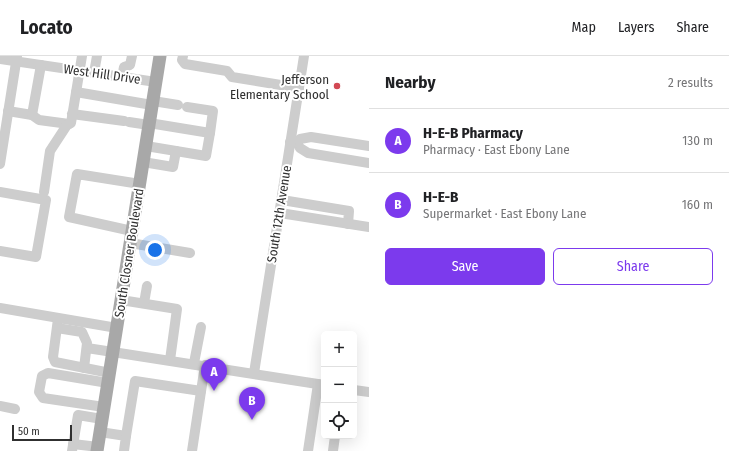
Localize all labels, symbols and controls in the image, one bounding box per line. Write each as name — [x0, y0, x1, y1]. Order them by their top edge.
text: Locato — [20, 16, 73, 39]
text: Map — [572, 19, 596, 36]
text: Layers — [618, 19, 654, 36]
text: Share — [676, 19, 709, 36]
street label: West Hill Drive — [63, 61, 141, 87]
place label: Jefferson Elementary School — [230, 72, 330, 102]
text: Nearby — [385, 72, 436, 93]
text: 2 results — [668, 75, 713, 90]
marker: Jefferson Elementary School — [332, 81, 342, 91]
text: H-E-B Pharmacy — [423, 124, 523, 142]
text: A — [394, 133, 402, 148]
text: 130 m — [682, 133, 713, 148]
text: Pharmacy · East Ebony Lane — [423, 142, 570, 157]
street label: South 12th Avenue — [264, 164, 294, 264]
street label: South Closner Boulevard — [111, 187, 147, 319]
text: H-E-B — [423, 188, 458, 206]
text: B — [394, 197, 402, 212]
text: 160 m — [682, 197, 713, 212]
text: Supermarket · East Ebony Lane — [423, 206, 586, 221]
your location — [145, 240, 165, 260]
button: Save — [385, 248, 545, 285]
button: Share — [553, 248, 713, 285]
map controls — [321, 331, 357, 439]
button: + — [321, 331, 357, 367]
pin: A — [201, 358, 227, 391]
button: − — [321, 367, 357, 403]
pin: B — [239, 387, 265, 420]
button: locate — [321, 403, 357, 439]
scale bar — [12, 423, 72, 442]
text: 50 m — [18, 425, 40, 438]

